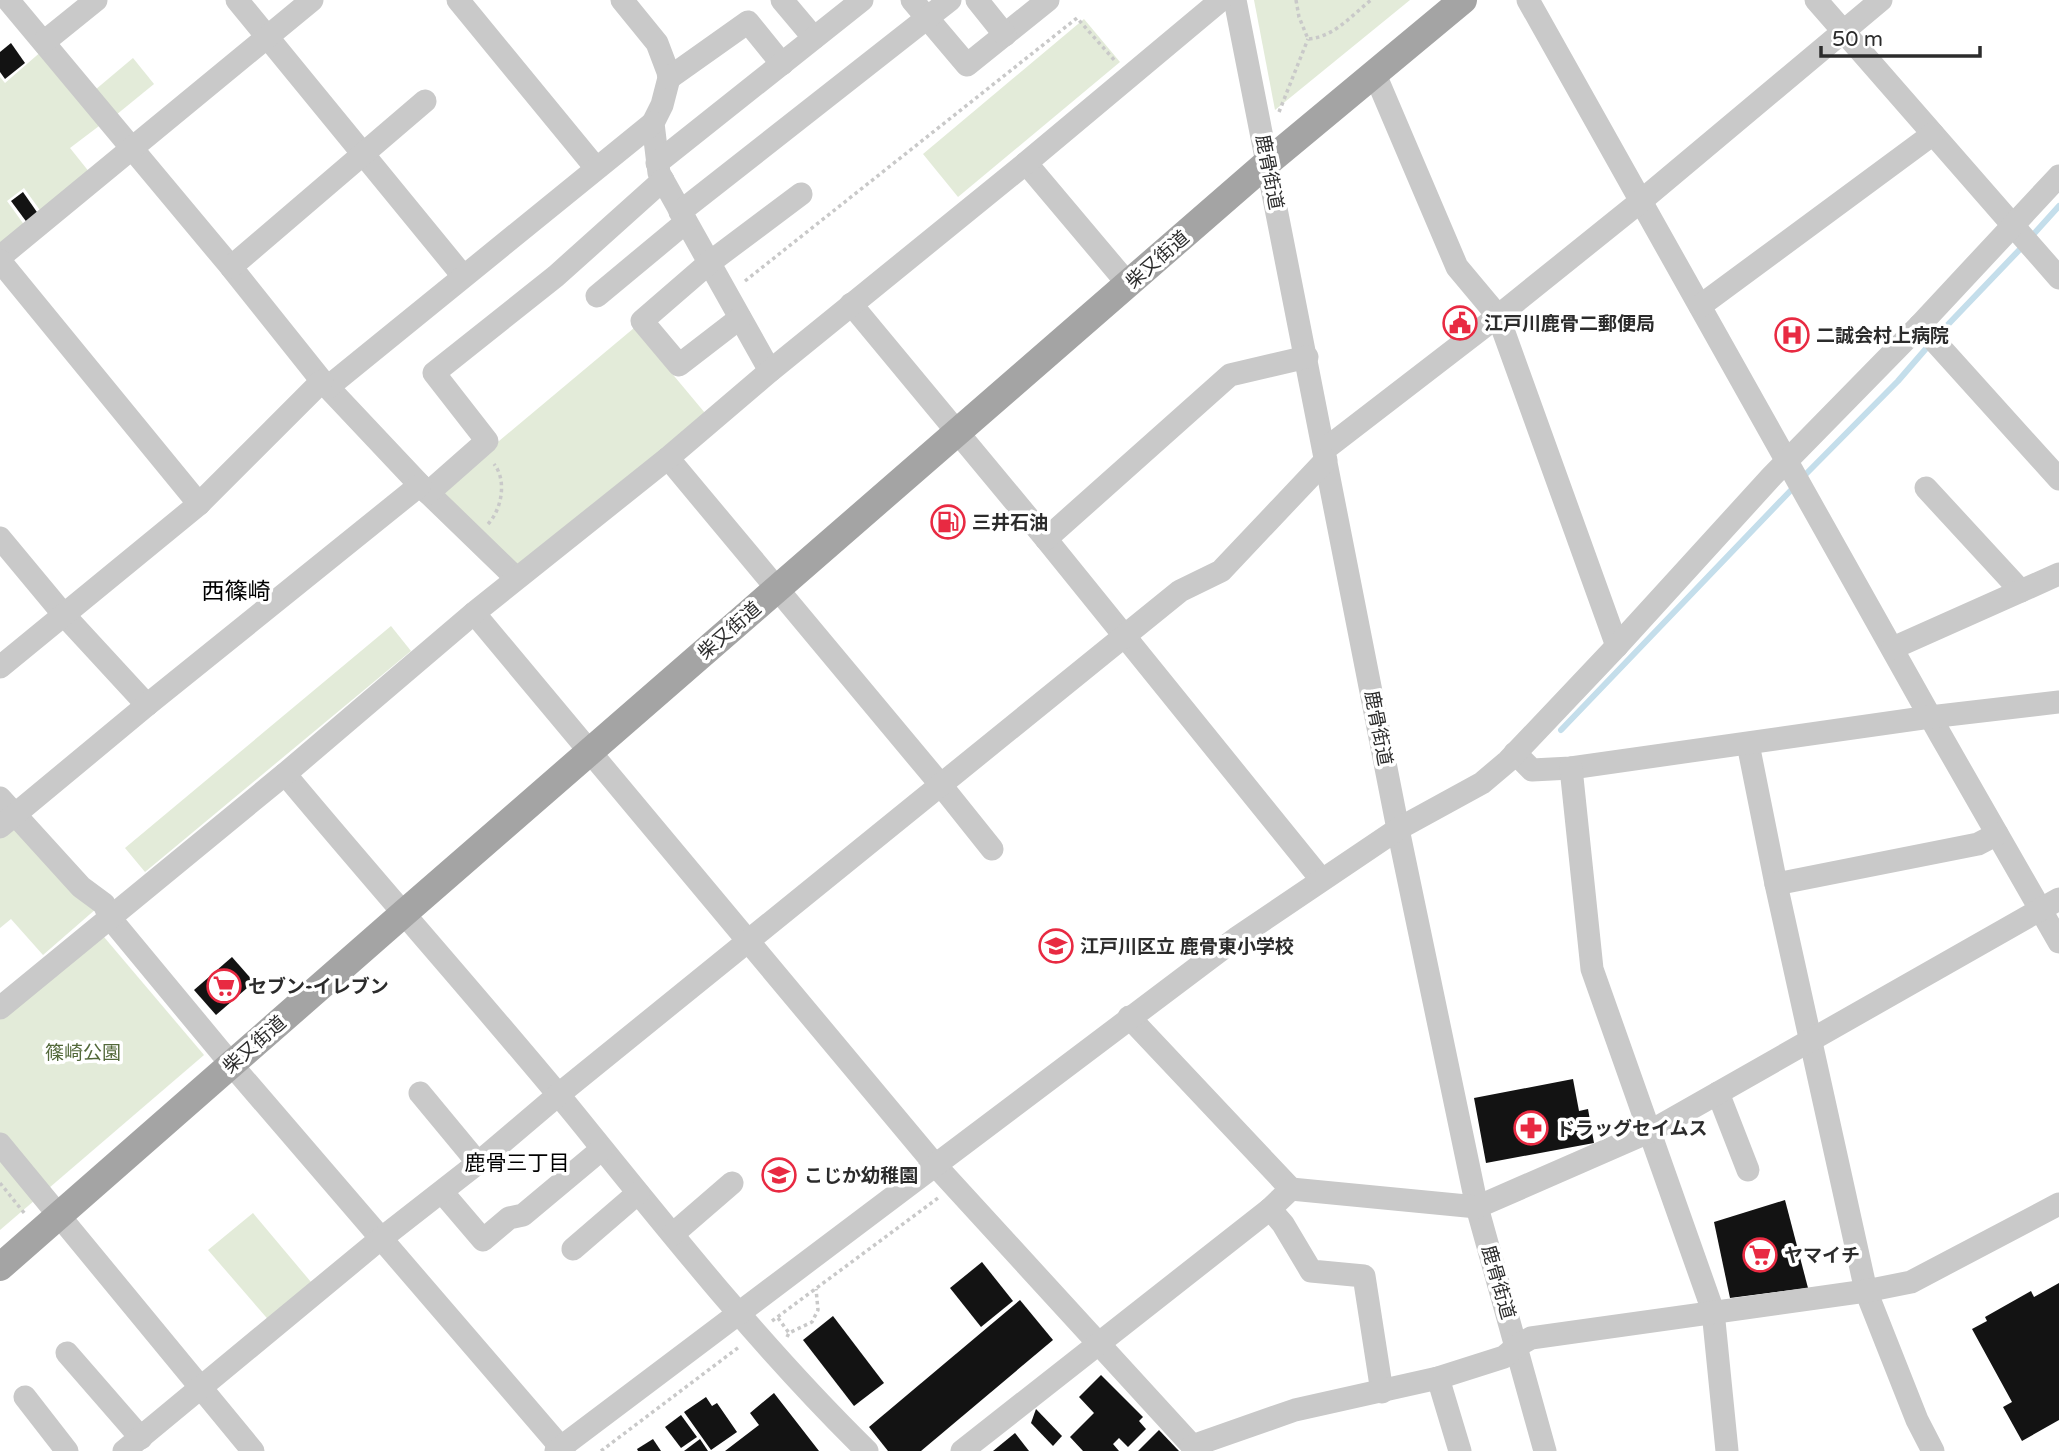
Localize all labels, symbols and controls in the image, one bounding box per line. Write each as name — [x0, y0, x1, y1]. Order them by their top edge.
scale bar — [1821, 14, 1980, 58]
text: 50 m — [1832, 27, 1883, 52]
street label: 鹿骨街道 — [1251, 133, 1287, 212]
street label: 柴又街道 — [1122, 227, 1194, 293]
public building icon: 江戸川鹿骨二郵便局 — [1441, 304, 1479, 342]
place label: 江戸川鹿骨二郵便局 — [1484, 313, 1655, 335]
hospital icon: 二誠会村上病院 — [1773, 316, 1811, 354]
place label: 二誠会村上病院 — [1816, 325, 1949, 347]
fuel station icon: 三井石油 — [929, 503, 967, 541]
place label: 三井石油 — [972, 512, 1048, 534]
district label: 西篠崎 — [202, 578, 271, 606]
street label: 柴又街道 — [694, 598, 766, 664]
street label: 鹿骨街道 — [1360, 689, 1396, 768]
school or university icon: 江戸川区立 鹿骨東小学校 — [1037, 927, 1075, 965]
place label: 江戸川区立 鹿骨東小学校 — [1080, 936, 1294, 958]
supermarket icon: セブン-イレブン — [205, 967, 243, 1005]
place label: セブン-イレブン — [248, 976, 389, 998]
street label: 柴又街道 — [219, 1012, 291, 1078]
park label: 篠崎公園 — [45, 1042, 121, 1064]
pharmacy icon: ドラッグセイムス — [1512, 1109, 1550, 1147]
place label: ドラッグセイムス — [1556, 1118, 1708, 1140]
district label: 鹿骨三丁目 — [465, 1151, 570, 1176]
school or university icon: こじか幼稚園 — [760, 1156, 798, 1194]
place label: こじか幼稚園 — [804, 1165, 918, 1187]
supermarket icon: ヤマイチ — [1741, 1236, 1779, 1274]
street label: 鹿骨街道 — [1477, 1243, 1519, 1322]
place label: ヤマイチ — [1784, 1245, 1860, 1267]

